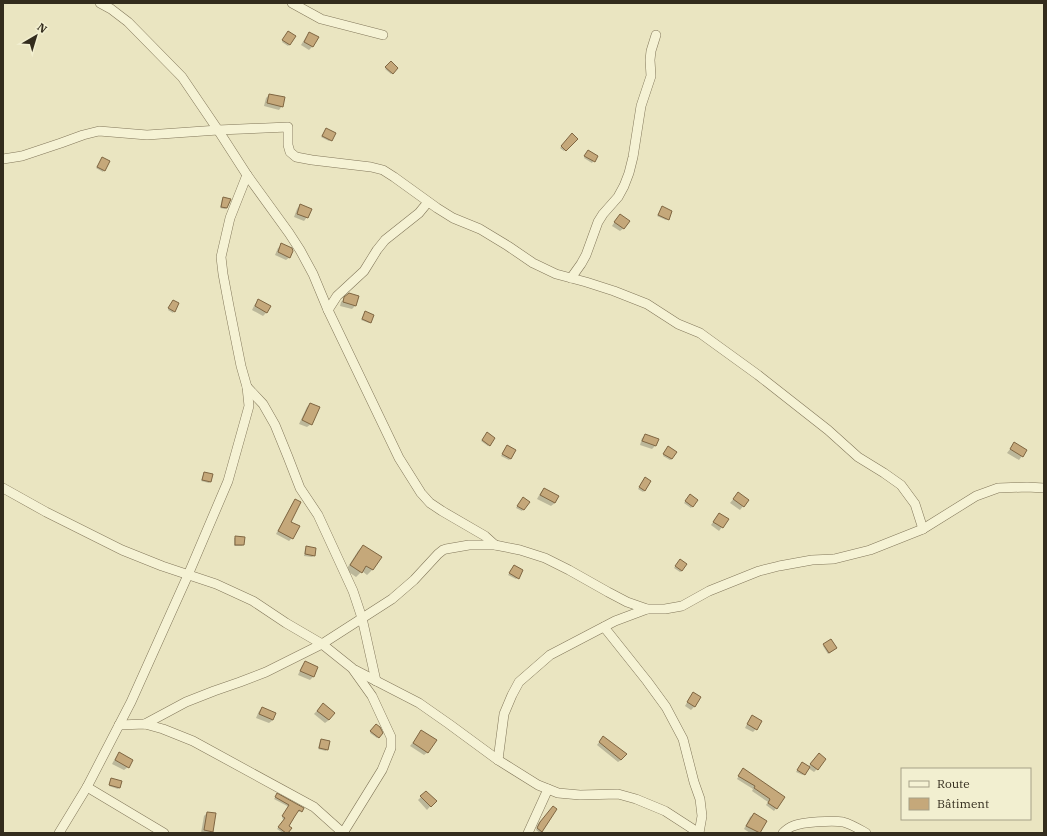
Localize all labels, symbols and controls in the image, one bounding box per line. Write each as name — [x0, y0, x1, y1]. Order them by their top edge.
north arrow — [16, 16, 56, 56]
text: N — [34, 20, 50, 36]
legend — [901, 768, 1031, 820]
text: Route — [937, 776, 970, 791]
text: Bâtiment — [937, 796, 989, 811]

